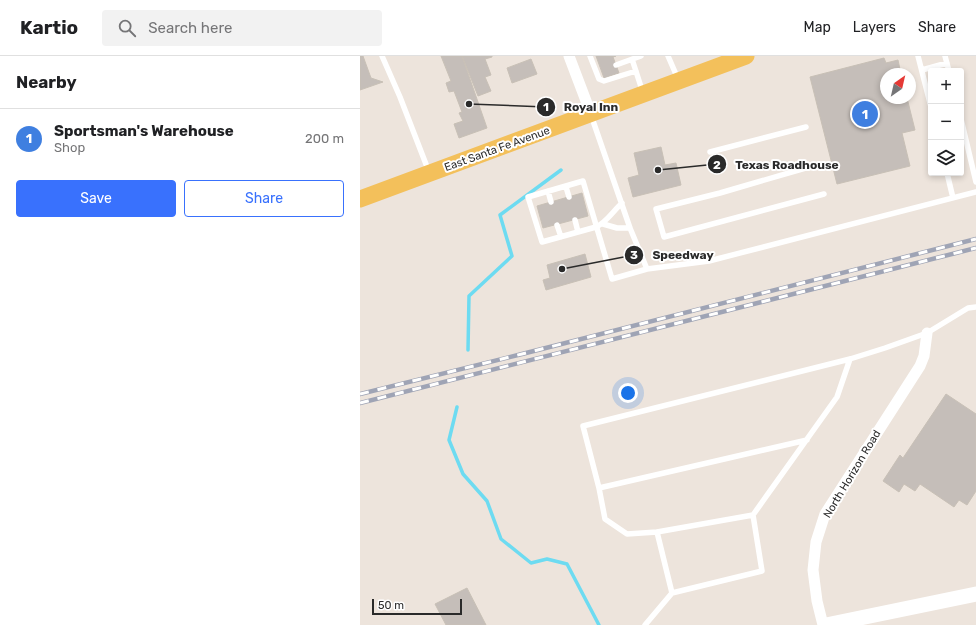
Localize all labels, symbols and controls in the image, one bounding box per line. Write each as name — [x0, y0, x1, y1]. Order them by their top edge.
search box — [102, 10, 382, 46]
text: Kartio — [20, 16, 78, 39]
icon: search — [116, 17, 138, 39]
text: Search here — [148, 19, 232, 37]
text: Map — [804, 19, 831, 36]
text: Layers — [853, 19, 896, 36]
text: Share — [918, 19, 956, 36]
north arrow — [880, 68, 916, 104]
map controls — [928, 68, 964, 176]
button: + — [928, 68, 964, 104]
text: Nearby — [16, 72, 77, 92]
callout: Royal Inn — [536, 95, 627, 119]
pin: 1 — [852, 99, 878, 129]
text: 1 — [543, 100, 549, 114]
text: Royal Inn — [564, 100, 619, 114]
button: − — [928, 104, 964, 140]
text: Sportsman's Warehouse — [54, 122, 234, 140]
street label: East Santa Fe Avenue — [442, 124, 552, 174]
text: 1 — [26, 131, 32, 146]
text: 200 m — [305, 131, 344, 146]
text: Shop — [54, 140, 85, 155]
button: layers — [928, 140, 964, 176]
callout: Texas Roadhouse — [707, 152, 847, 176]
text: 2 — [713, 158, 721, 172]
text: Texas Roadhouse — [735, 158, 839, 172]
button: Save — [16, 180, 176, 217]
button: Share — [184, 180, 344, 217]
callout: Speedway — [624, 243, 721, 267]
text: 3 — [630, 248, 638, 262]
text: Speedway — [652, 248, 714, 262]
your location — [618, 383, 638, 403]
street label: North Horizon Road — [821, 428, 883, 520]
scale bar — [372, 597, 462, 616]
text: 50 m — [378, 599, 404, 612]

